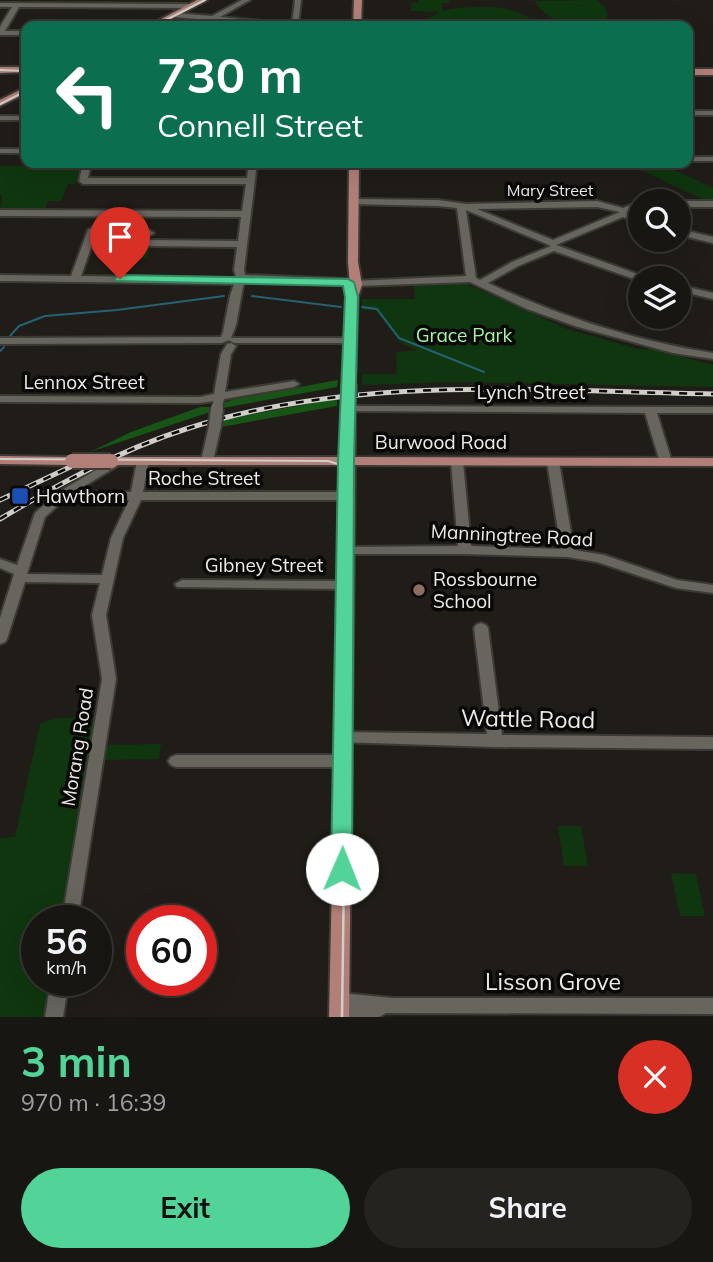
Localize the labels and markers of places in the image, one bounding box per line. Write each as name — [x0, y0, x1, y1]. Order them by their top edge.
pin — [90, 207, 150, 279]
place label: Hawthorn — [36, 484, 125, 508]
marker: Hawthorn — [10, 486, 30, 506]
place label: Rossbourne School — [433, 567, 537, 613]
marker: Rossbourne School — [411, 582, 427, 598]

